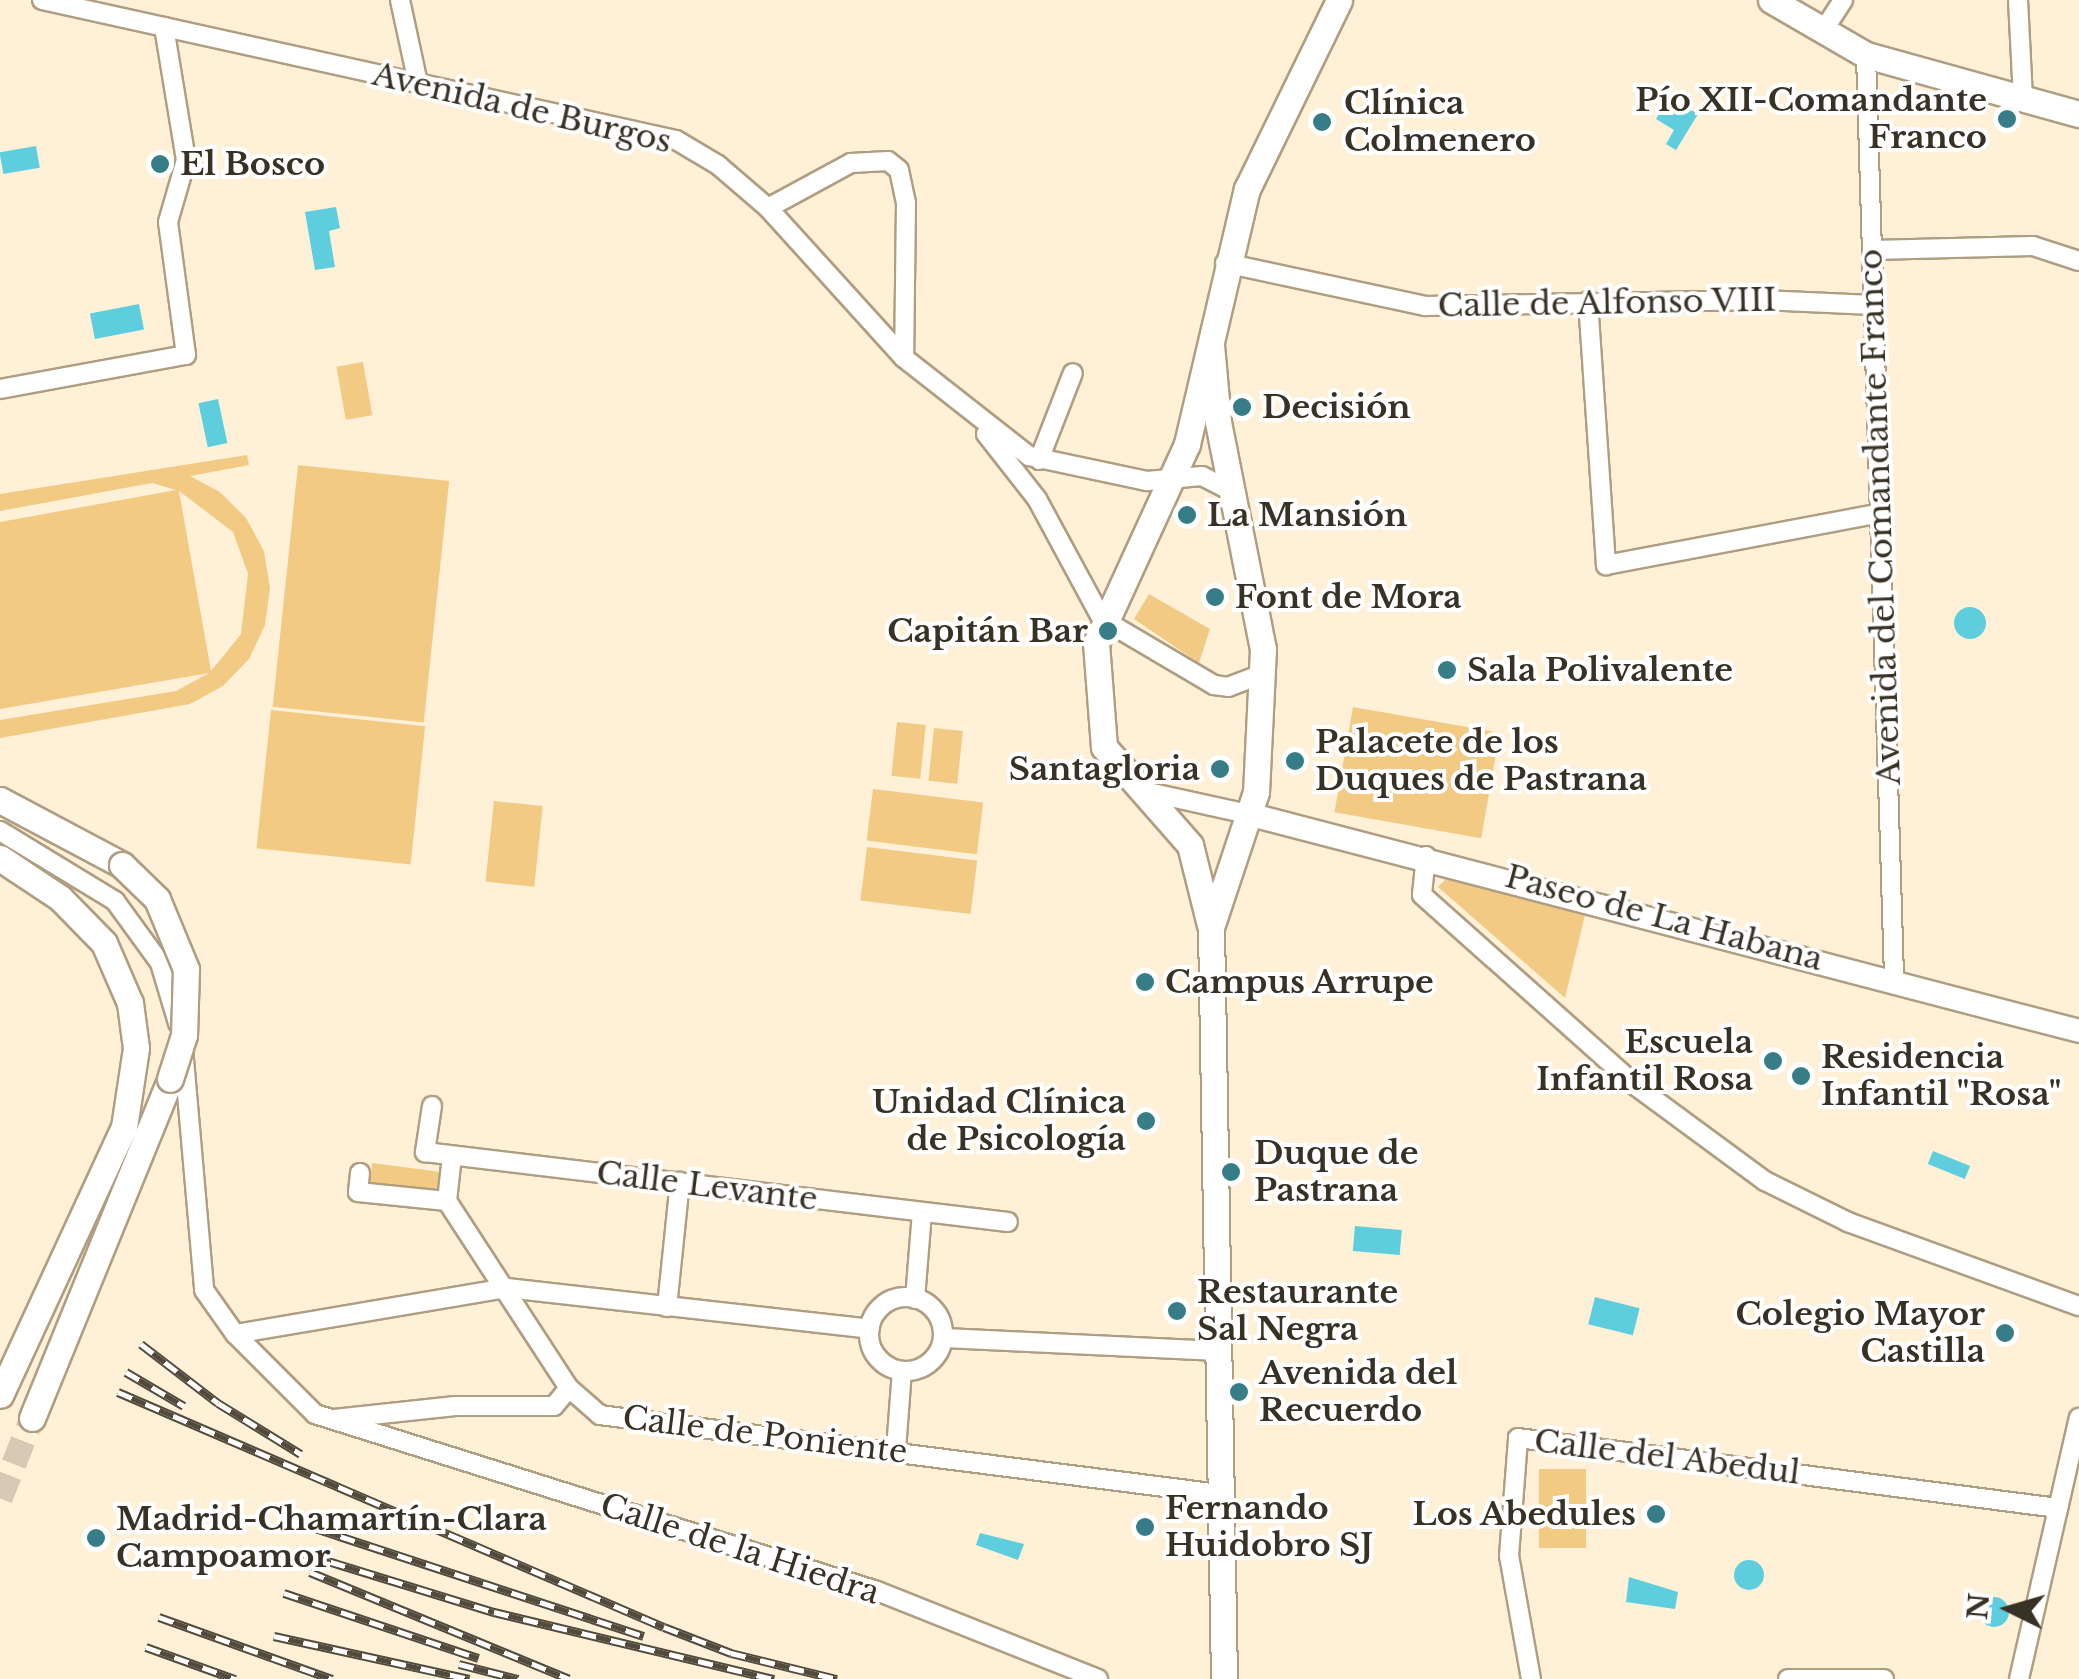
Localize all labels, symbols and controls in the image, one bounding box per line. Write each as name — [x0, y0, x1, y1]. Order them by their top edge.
street label: Avenida de Burgos — [369, 55, 675, 161]
place label: Pío XII-Comandante Franco — [1635, 82, 1987, 157]
place label: Clínica Colmenero — [1344, 85, 1536, 160]
marker: Pío XII-Comandante Franco — [1996, 108, 2018, 130]
marker: Clínica Colmenero — [1309, 109, 1335, 135]
place label: El Bosco — [180, 145, 325, 183]
marker: El Bosco — [149, 153, 171, 175]
street label: Avenida del Comandante Franco — [1851, 248, 1909, 786]
street label: Calle de Alfonso VIII — [1436, 281, 1778, 325]
place label: Decisión — [1262, 388, 1411, 426]
marker: Decisión — [1231, 396, 1253, 418]
place label: La Mansión — [1207, 496, 1407, 534]
marker: La Mansión — [1176, 504, 1198, 526]
place label: Font de Mora — [1235, 578, 1462, 616]
marker: Font de Mora — [1204, 586, 1226, 608]
place label: Capitán Bar — [887, 612, 1088, 650]
marker: Capitán Bar — [1097, 620, 1119, 642]
place label: Sala Polivalente — [1467, 651, 1733, 689]
marker: Sala Polivalente — [1436, 659, 1458, 681]
place label: Palacete de los Duques de Pastrana — [1315, 724, 1647, 799]
place label: Santagloria — [1009, 750, 1200, 788]
marker: Palacete de los Duques de Pastrana — [1284, 750, 1306, 772]
marker: Santagloria — [1209, 758, 1231, 780]
street label: Paseo de La Habana — [1501, 857, 1827, 979]
place label: Campus Arrupe — [1165, 963, 1435, 1001]
marker: Campus Arrupe — [1134, 971, 1156, 993]
place label: Escuela Infantil Rosa — [1536, 1024, 1753, 1099]
place label: Residencia Infantil "Rosa" — [1821, 1039, 2062, 1114]
marker: Escuela Infantil Rosa — [1762, 1050, 1784, 1072]
marker: Residencia Infantil "Rosa" — [1790, 1065, 1812, 1087]
place label: Unidad Clínica de Psicología — [872, 1084, 1126, 1159]
marker: Unidad Clínica de Psicología — [1135, 1110, 1157, 1132]
place label: Duque de Pastrana — [1254, 1135, 1419, 1210]
street label: Calle Levante — [594, 1153, 820, 1219]
marker: Duque de Pastrana — [1218, 1159, 1244, 1185]
place label: Restaurante Sal Negra — [1197, 1274, 1398, 1349]
place label: Colegio Mayor Castilla — [1735, 1296, 1985, 1371]
marker: Restaurante Sal Negra — [1166, 1300, 1188, 1322]
marker: Colegio Mayor Castilla — [1994, 1322, 2016, 1344]
place label: Avenida del Recuerdo — [1259, 1355, 1457, 1430]
marker: Avenida del Recuerdo — [1228, 1381, 1250, 1403]
street label: Calle de Poniente — [620, 1398, 910, 1472]
street label: Calle del Abedul — [1531, 1422, 1803, 1492]
street label: Calle de la Hiedra — [595, 1486, 885, 1612]
place label: Fernando Huidobro SJ — [1165, 1490, 1373, 1565]
place label: Los Abedules — [1411, 1495, 1636, 1533]
place label: Madrid-Chamartín-Clara Campoamor — [116, 1501, 547, 1576]
marker: Los Abedules — [1645, 1503, 1667, 1525]
marker: Fernando Huidobro SJ — [1134, 1516, 1156, 1538]
marker: Madrid-Chamartín-Clara Campoamor — [85, 1527, 107, 1549]
north arrow — [1959, 1559, 2059, 1659]
text: N — [1960, 1592, 1997, 1621]

